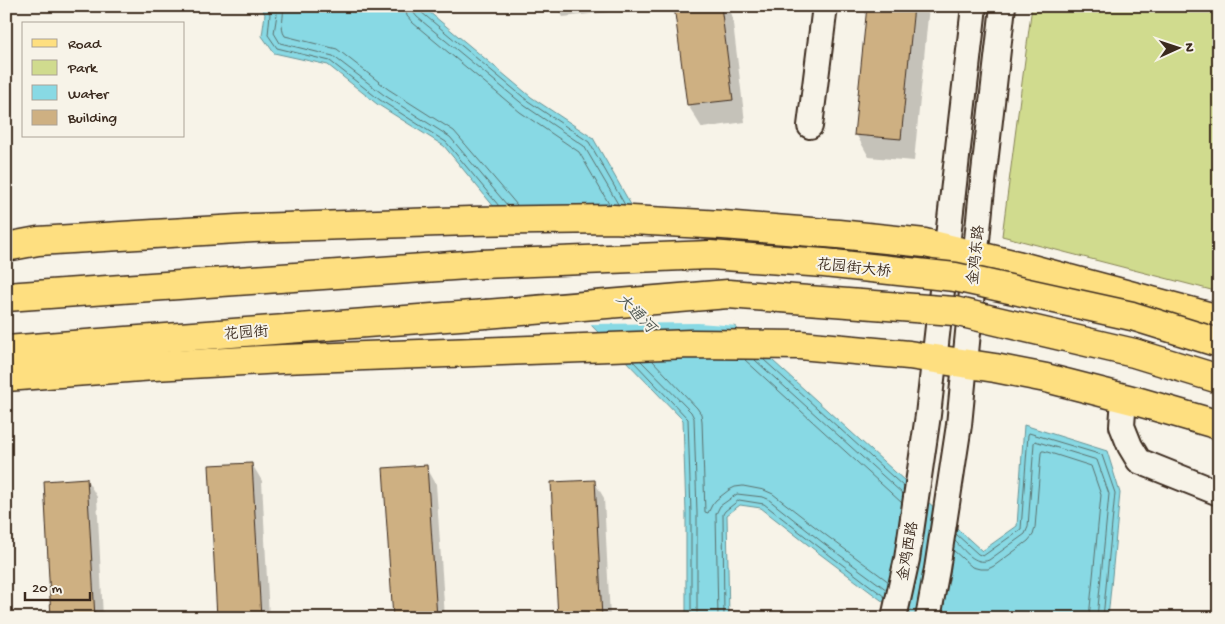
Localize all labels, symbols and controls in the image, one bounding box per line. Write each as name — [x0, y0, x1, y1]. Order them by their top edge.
legend — [22, 22, 185, 138]
north arrow — [1152, 22, 1202, 72]
text: Road — [68, 36, 102, 54]
text: N — [1180, 42, 1197, 52]
text: Park — [67, 60, 98, 78]
text: Water — [68, 86, 110, 104]
text: Building — [67, 110, 117, 128]
street label: 金鸡东路 — [965, 224, 989, 286]
street label: 花园街大桥 — [816, 256, 892, 282]
water label: 大通河 — [611, 290, 661, 340]
street label: 花园街 — [223, 323, 269, 345]
street label: 金鸡西路 — [895, 520, 923, 582]
scale bar — [25, 569, 90, 601]
text: 20 m — [32, 580, 62, 598]

